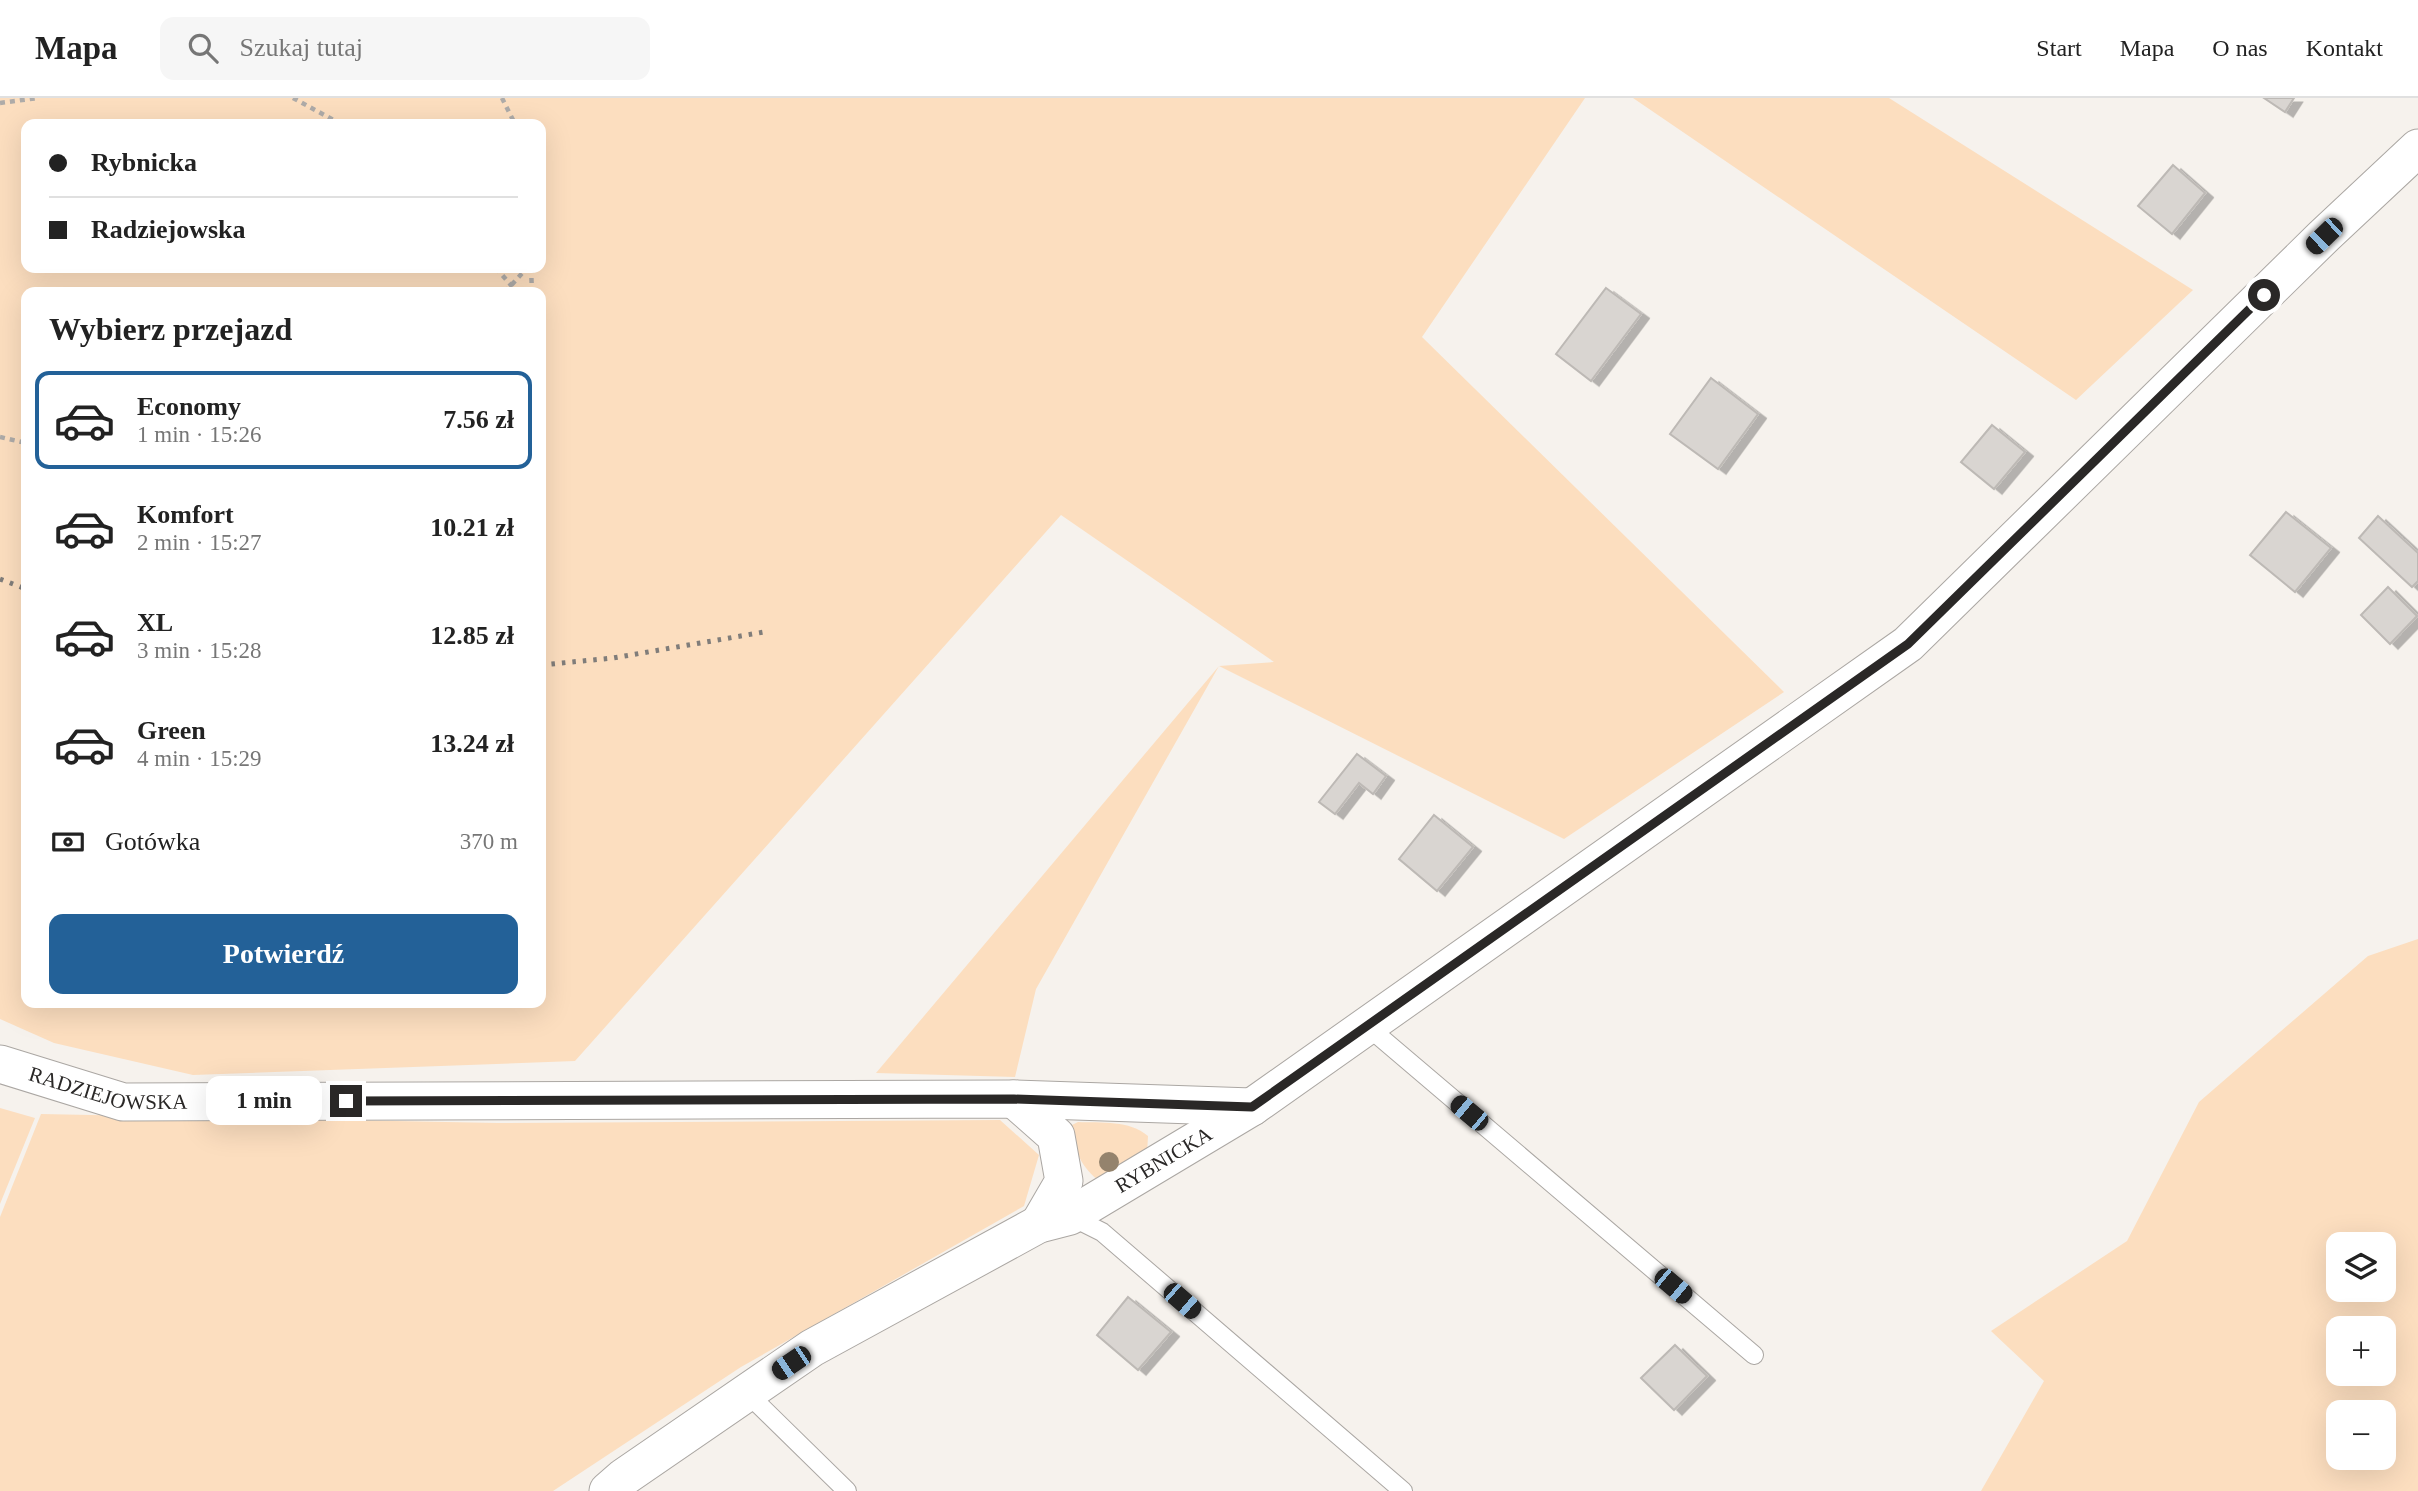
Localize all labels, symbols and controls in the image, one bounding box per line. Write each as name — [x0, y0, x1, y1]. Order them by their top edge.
search box — [160, 17, 650, 80]
icon: search — [184, 29, 222, 67]
text: Mapa — [35, 30, 118, 66]
text: Szukaj tutaj — [240, 33, 363, 62]
text: Start — [2036, 35, 2082, 61]
text: Mapa — [2120, 35, 2174, 61]
text: O nas — [2212, 35, 2268, 61]
text: Kontakt — [2306, 35, 2383, 61]
text: Rybnicka — [91, 148, 197, 177]
car — [2302, 214, 2347, 258]
text: Radziejowska — [91, 215, 246, 244]
route start — [2248, 279, 2280, 311]
text: Wybierz przejazd — [49, 311, 292, 347]
icon: car — [53, 389, 116, 452]
text: Economy — [137, 392, 241, 421]
text: 7.56 zł — [443, 405, 514, 434]
text: 1 min · 15:26 — [137, 422, 262, 447]
icon: car — [53, 497, 116, 560]
text: Komfort — [137, 500, 234, 529]
text: 10.21 zł — [430, 513, 514, 542]
text: 2 min · 15:27 — [137, 530, 262, 555]
icon: car — [53, 605, 116, 668]
text: XL — [137, 608, 173, 637]
text: 12.85 zł — [430, 621, 514, 650]
text: 3 min · 15:28 — [137, 638, 262, 663]
icon: car — [53, 713, 116, 776]
text: Green — [137, 716, 206, 745]
text: 13.24 zł — [430, 729, 514, 758]
text: 4 min · 15:29 — [137, 746, 262, 771]
icon: cash — [49, 823, 87, 861]
text: Gotówka — [105, 827, 200, 856]
text: 370 m — [460, 829, 518, 854]
button: Potwierdź — [49, 914, 518, 994]
street label: RADZIEJOWSKA — [26, 1062, 188, 1114]
callout: 1 min — [206, 1076, 322, 1126]
route end — [330, 1085, 362, 1117]
text: 1 min — [236, 1088, 292, 1113]
car — [1447, 1091, 1492, 1135]
street label: RYBNICKA — [1111, 1121, 1217, 1198]
map controls — [2326, 1232, 2396, 1470]
button: layers — [2326, 1232, 2396, 1302]
car — [1651, 1264, 1696, 1308]
car — [1160, 1279, 1205, 1323]
button: + — [2326, 1316, 2396, 1386]
car — [768, 1343, 815, 1383]
button: − — [2326, 1400, 2396, 1470]

